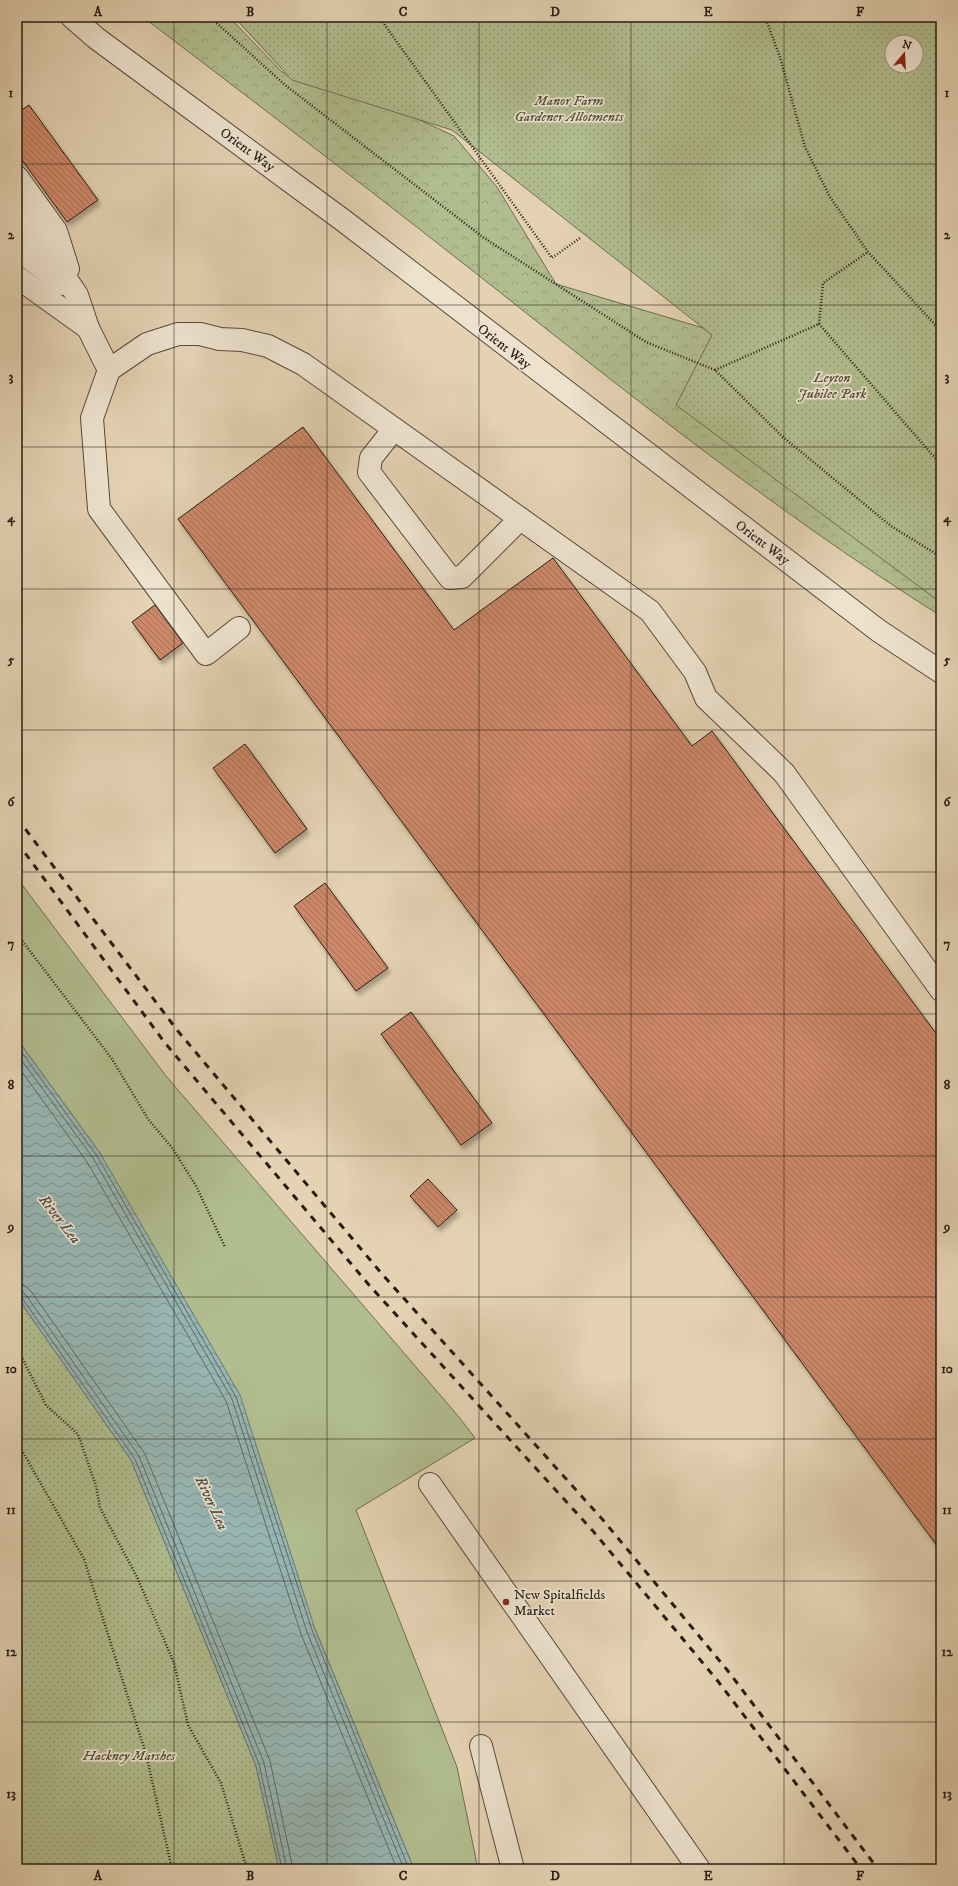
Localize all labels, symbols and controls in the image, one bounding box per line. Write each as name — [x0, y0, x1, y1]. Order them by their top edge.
text: A — [93, 4, 103, 20]
text: B — [246, 4, 254, 20]
text: C — [399, 4, 408, 20]
text: D — [550, 4, 560, 20]
text: E — [703, 4, 713, 20]
text: F — [856, 4, 865, 20]
north arrow — [884, 34, 924, 74]
text: N — [900, 37, 913, 53]
text: 1 — [9, 85, 14, 101]
text: 1 — [945, 85, 950, 101]
park label: Manor Farm Gardener Allotments — [515, 92, 624, 126]
street label: Orient Way — [216, 124, 279, 176]
text: 2 — [8, 227, 15, 243]
text: 2 — [944, 227, 951, 243]
street label: Orient Way — [474, 320, 535, 374]
text: 3 — [9, 369, 14, 385]
park label: Leyton Jubilee Park — [798, 369, 867, 403]
text: 3 — [945, 369, 950, 385]
text: 4 — [6, 510, 15, 527]
text: 4 — [942, 510, 951, 527]
street label: Orient Way — [732, 516, 794, 569]
text: 5 — [7, 652, 15, 668]
text: 5 — [943, 652, 951, 668]
text: 6 — [8, 794, 16, 810]
text: 6 — [944, 794, 952, 810]
text: 7 — [8, 936, 15, 952]
text: 7 — [944, 936, 951, 952]
text: 8 — [8, 1077, 15, 1093]
text: 8 — [944, 1077, 951, 1093]
water label: River Lea — [34, 1190, 85, 1248]
text: 9 — [7, 1219, 14, 1235]
text: 9 — [943, 1219, 950, 1235]
text: 10 — [5, 1361, 17, 1377]
text: 10 — [941, 1361, 953, 1377]
water label: River Lea — [190, 1472, 232, 1533]
text: 11 — [6, 1502, 16, 1518]
text: 11 — [942, 1502, 952, 1518]
place label: New Spitalfields Market — [514, 1586, 605, 1620]
marker: New Spitalfields Market — [501, 1597, 511, 1607]
text: 12 — [5, 1644, 17, 1660]
text: 12 — [941, 1644, 953, 1660]
park label: Hackney Marshes — [82, 1747, 176, 1765]
text: 13 — [6, 1786, 16, 1802]
text: 13 — [942, 1786, 952, 1802]
text: A — [93, 1868, 103, 1884]
text: B — [246, 1868, 254, 1884]
text: C — [399, 1868, 408, 1884]
text: D — [550, 1868, 560, 1884]
text: E — [703, 1868, 713, 1884]
text: F — [856, 1868, 865, 1884]

